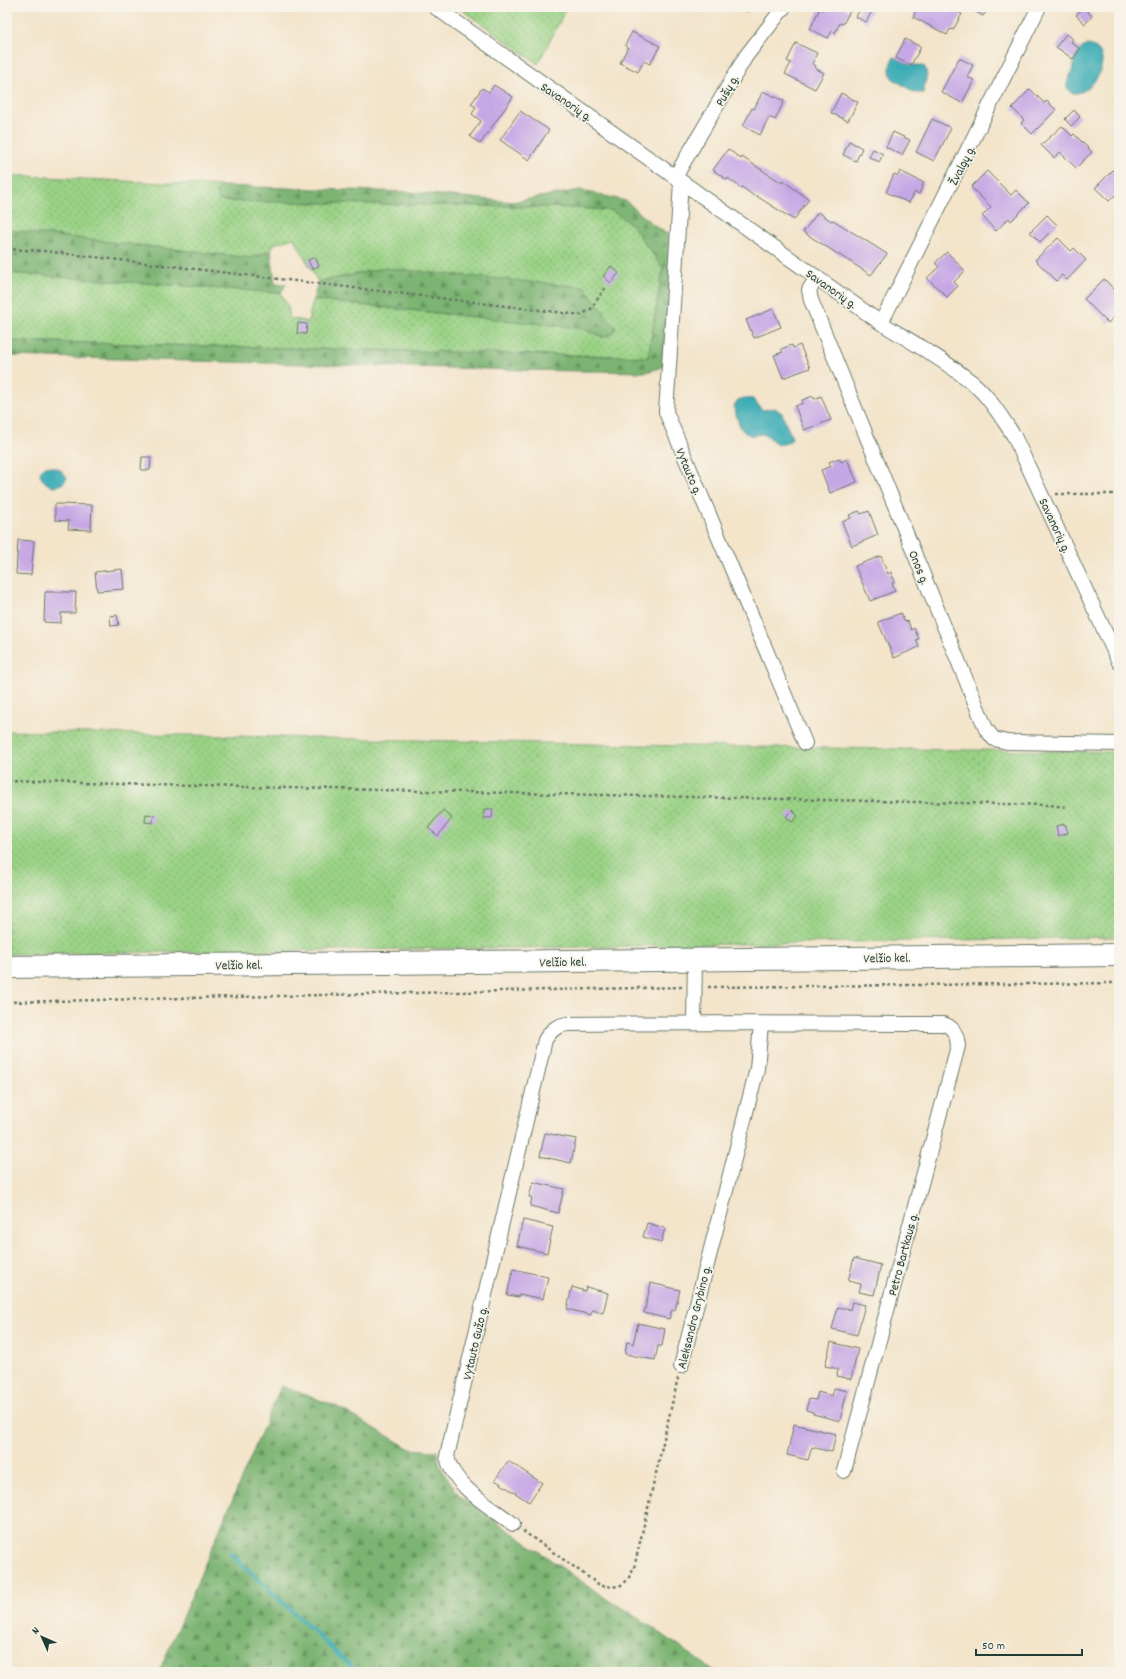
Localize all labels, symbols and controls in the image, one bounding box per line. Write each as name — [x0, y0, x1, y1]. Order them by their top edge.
street label: Pušų g. — [712, 72, 745, 111]
street label: Savanorių g. — [536, 79, 595, 127]
street label: Žvalgų g. — [945, 143, 981, 189]
street label: Savanorių g. — [801, 265, 860, 315]
street label: Vytauto g. — [669, 446, 706, 498]
street label: Savanorių g. — [1033, 495, 1075, 557]
street label: Onos g. — [902, 548, 933, 588]
street label: Velžio kel. — [863, 950, 911, 969]
street label: Velžio kel. — [539, 954, 587, 973]
street label: Velžio kel. — [215, 957, 263, 976]
street label: Petro Bartkaus g. — [884, 1211, 925, 1298]
street label: Aleksandro Grybino g. — [673, 1264, 717, 1371]
street label: Vytauto Gužo g. — [459, 1305, 494, 1382]
north arrow — [22, 1617, 62, 1657]
text: N — [29, 1623, 44, 1639]
scale bar — [976, 1631, 1082, 1657]
text: 50 m — [982, 1638, 1005, 1655]

